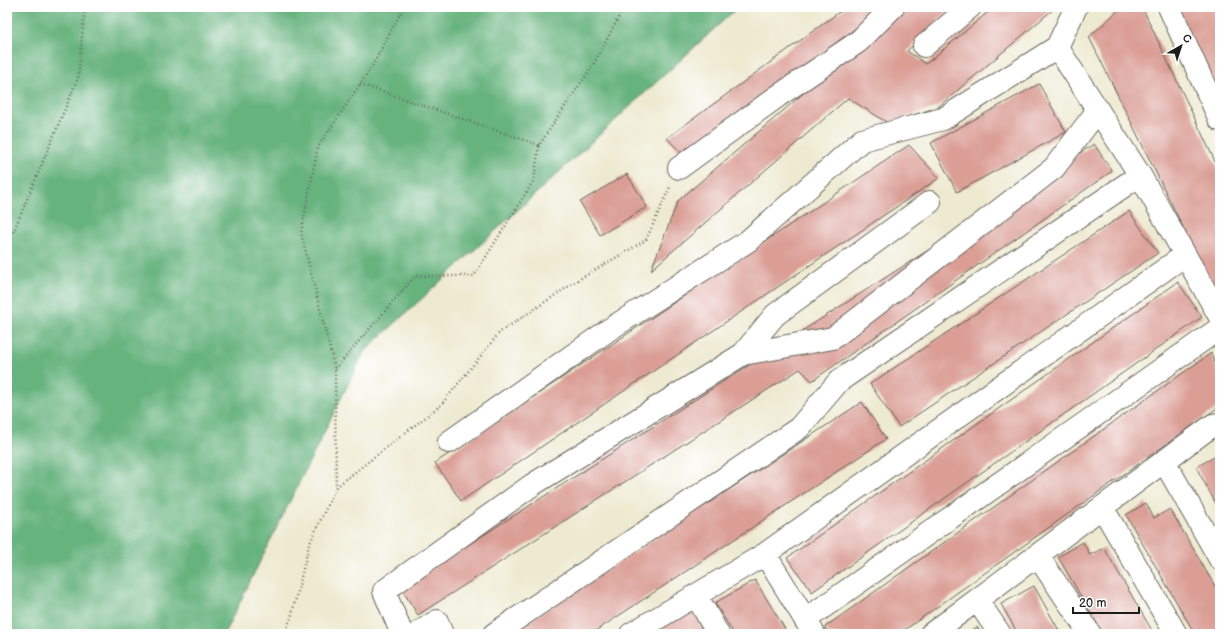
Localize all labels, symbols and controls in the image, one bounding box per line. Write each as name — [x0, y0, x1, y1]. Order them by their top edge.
north arrow — [1161, 26, 1201, 66]
text: С — [1180, 31, 1194, 46]
scale bar — [1073, 589, 1139, 615]
text: 20 m — [1079, 596, 1106, 611]

